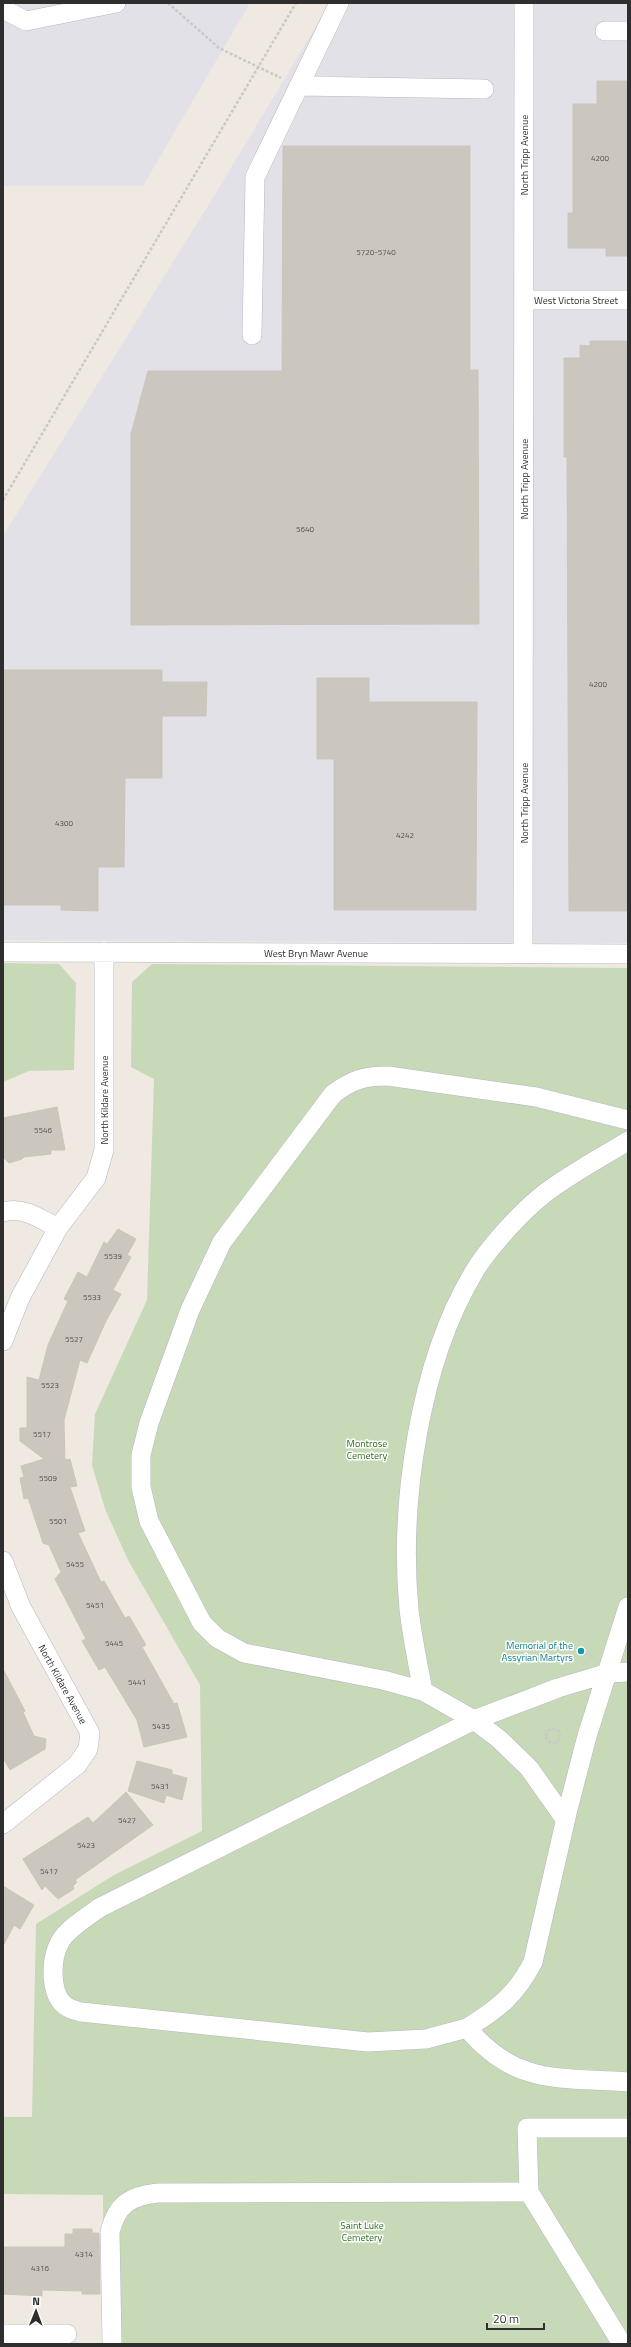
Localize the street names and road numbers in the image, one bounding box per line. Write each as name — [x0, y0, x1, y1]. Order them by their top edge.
street label: North Tripp Avenue — [517, 115, 532, 195]
street label: West Victoria Street — [534, 293, 618, 308]
street label: North Tripp Avenue — [517, 439, 532, 519]
street label: North Tripp Avenue — [517, 763, 532, 843]
street label: West Bryn Mawr Avenue — [264, 946, 368, 961]
street label: North Kildare Avenue — [97, 1056, 112, 1144]
street label: North Kildare Avenue — [34, 1642, 91, 1727]

